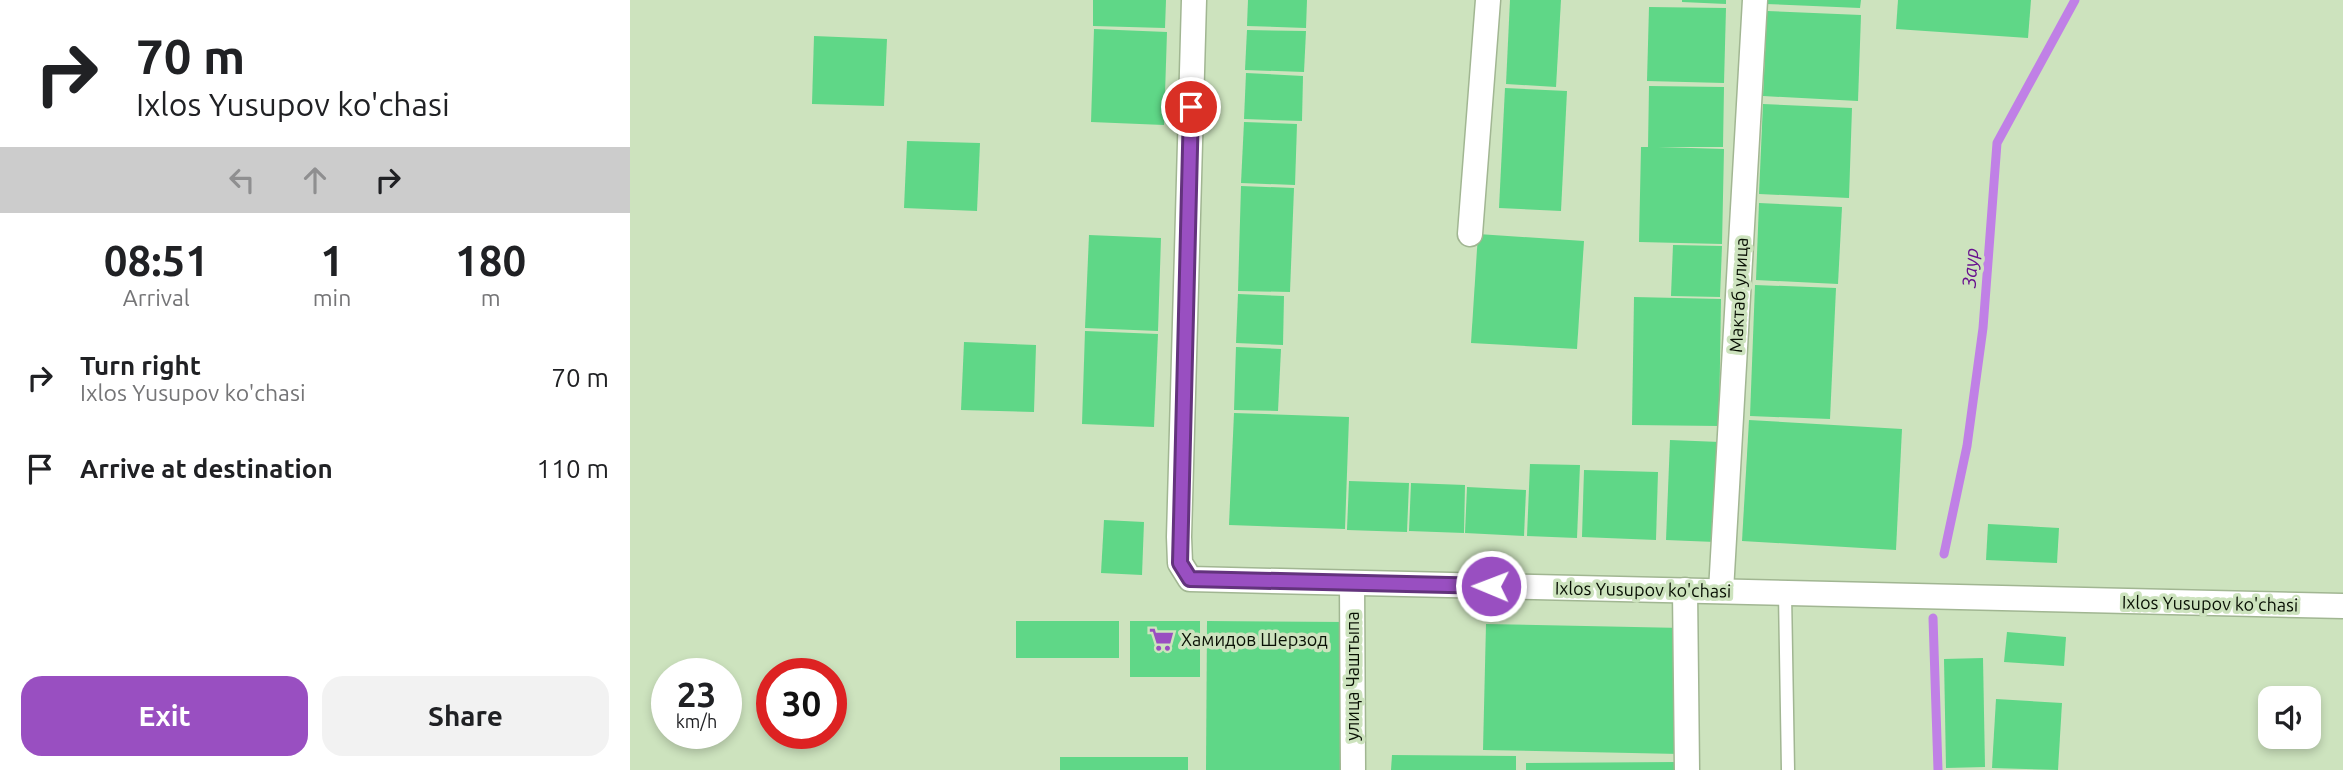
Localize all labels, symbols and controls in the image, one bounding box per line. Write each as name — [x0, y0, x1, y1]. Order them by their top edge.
icon: right — [21, 28, 112, 119]
text: 70 m — [136, 28, 245, 83]
pin — [1161, 77, 1221, 137]
text: Ixlos Yusupov ko'chasi — [136, 86, 450, 122]
icon: arrive — [1172, 88, 1210, 126]
icon: left — [223, 161, 261, 199]
icon: ahead — [296, 161, 334, 199]
icon: right — [369, 161, 407, 199]
text: 08:51 — [104, 237, 209, 284]
text: 1 — [320, 237, 344, 284]
text: 180 — [455, 237, 526, 284]
street label: Мактаб улица — [1725, 237, 1751, 353]
water label: Заур — [1958, 247, 1982, 290]
text: Arrival — [123, 285, 190, 310]
text: min — [313, 285, 351, 310]
text: m — [481, 285, 501, 310]
text: Turn right — [80, 351, 201, 380]
icon: right — [21, 359, 59, 397]
text: 70 m — [551, 363, 609, 392]
text: Ixlos Yusupov ko'chasi — [80, 380, 306, 405]
icon: arrive — [21, 450, 59, 488]
text: Arrive at destination — [80, 454, 333, 483]
text: 110 m — [537, 454, 609, 483]
position arrow — [1454, 549, 1528, 623]
street label: Ixlos Yusupov ko'chasi — [1555, 577, 1731, 601]
street label: Ixlos Yusupov ko'chasi — [2122, 591, 2298, 615]
street label: улица Чаштыпа — [1342, 611, 1362, 741]
supermarket icon: Хамидов Шерзод — [1147, 625, 1175, 653]
place label: Хамидов Шерзод — [1181, 629, 1328, 649]
speed limit sign: 30 — [756, 658, 847, 749]
text: 23 — [677, 674, 716, 714]
button: Exit — [21, 676, 308, 756]
button: Share — [322, 676, 609, 756]
map controls — [2258, 686, 2321, 749]
button: sound — [2258, 686, 2321, 749]
text: km/h — [676, 711, 717, 731]

